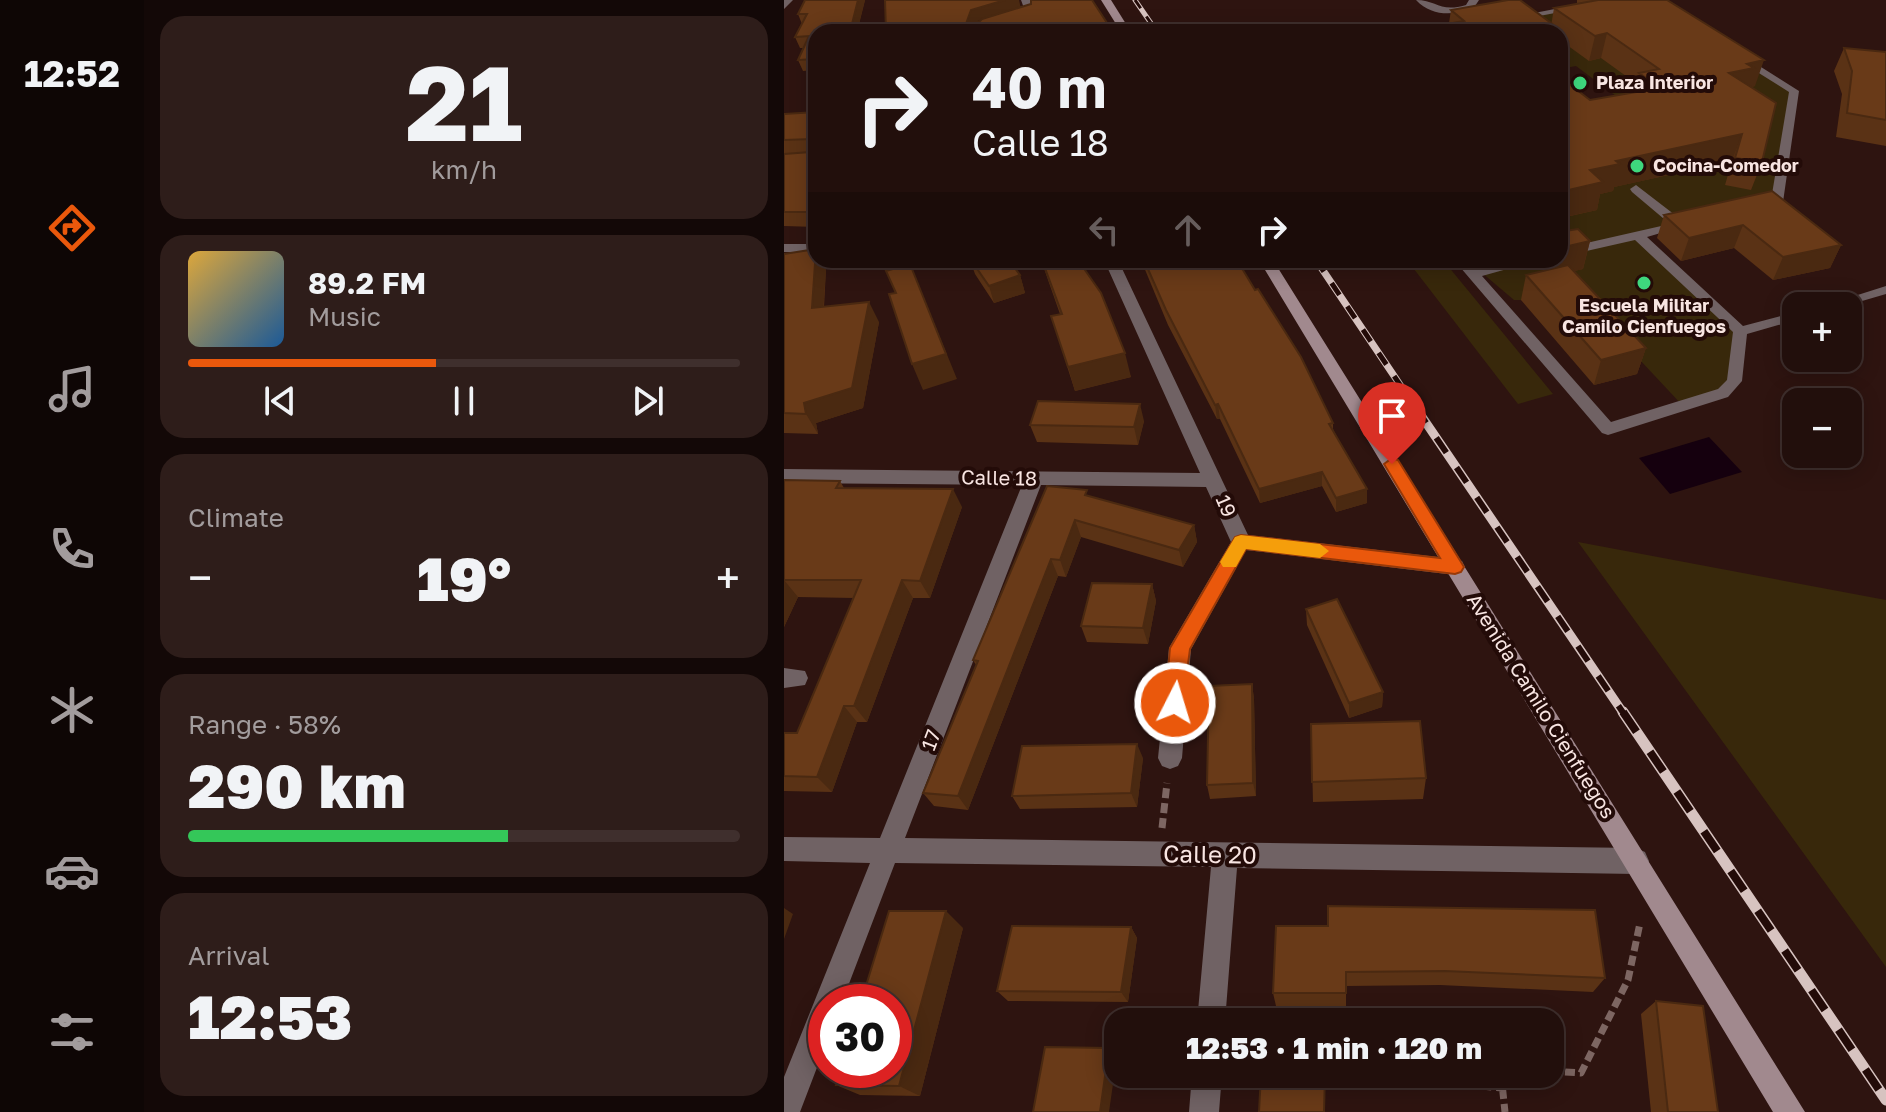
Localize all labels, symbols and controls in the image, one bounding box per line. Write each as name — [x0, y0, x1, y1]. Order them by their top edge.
text: 21 — [405, 39, 523, 164]
text: 12:52 — [24, 52, 120, 95]
text: 40 m — [972, 53, 1106, 120]
icon: right — [840, 56, 944, 160]
place label: Plaza Interior — [1596, 71, 1713, 93]
marker: Plaza Interior — [1571, 74, 1589, 92]
text: Calle 18 — [972, 121, 1109, 164]
text: km/h — [431, 154, 497, 185]
place label: Cocina-Comedor — [1653, 154, 1799, 176]
marker: Cocina-Comedor — [1628, 157, 1646, 175]
icon: directions — [44, 200, 100, 256]
icon: left — [1082, 208, 1126, 252]
icon: ahead — [1166, 208, 1210, 252]
icon: right — [1250, 208, 1294, 252]
text: 89.2 FM — [308, 265, 426, 301]
marker: Escuela Militar Camilo Cienfuegos — [1635, 274, 1653, 292]
map controls — [1782, 292, 1862, 468]
button: + — [1782, 292, 1862, 372]
place label: Escuela Militar Camilo Cienfuegos — [1562, 294, 1726, 337]
text: Music — [308, 301, 381, 332]
icon: music — [44, 361, 100, 417]
icon: previous — [258, 379, 302, 423]
icon: pause — [442, 379, 486, 423]
icon: next — [626, 379, 670, 423]
pin — [1358, 382, 1426, 464]
button: − — [1782, 388, 1862, 468]
icon: arrive — [1370, 394, 1414, 438]
street label: Calle 18 — [961, 464, 1037, 490]
street label: 19 — [1212, 491, 1242, 520]
text: Climate — [188, 502, 284, 533]
icon: phone — [44, 521, 100, 577]
text: 19° — [417, 542, 511, 614]
text: − — [188, 551, 212, 604]
text: + — [716, 551, 740, 604]
street label: Avenida Camilo Cienfuegos — [1463, 589, 1621, 822]
position arrow — [1133, 661, 1217, 745]
icon: climate — [44, 682, 100, 738]
text: Range · 58% — [188, 709, 341, 740]
street label: 17 — [915, 726, 945, 753]
text: 290 km — [188, 749, 406, 821]
street label: Calle 20 — [1163, 838, 1257, 869]
icon: car — [44, 843, 100, 899]
text: Arrival — [188, 940, 269, 971]
text: 12:53 — [188, 980, 352, 1052]
speed limit sign: 30 — [808, 984, 912, 1088]
icon: filters — [44, 1004, 100, 1060]
text: 12:53 · 1 min · 120 m — [1186, 1030, 1482, 1066]

